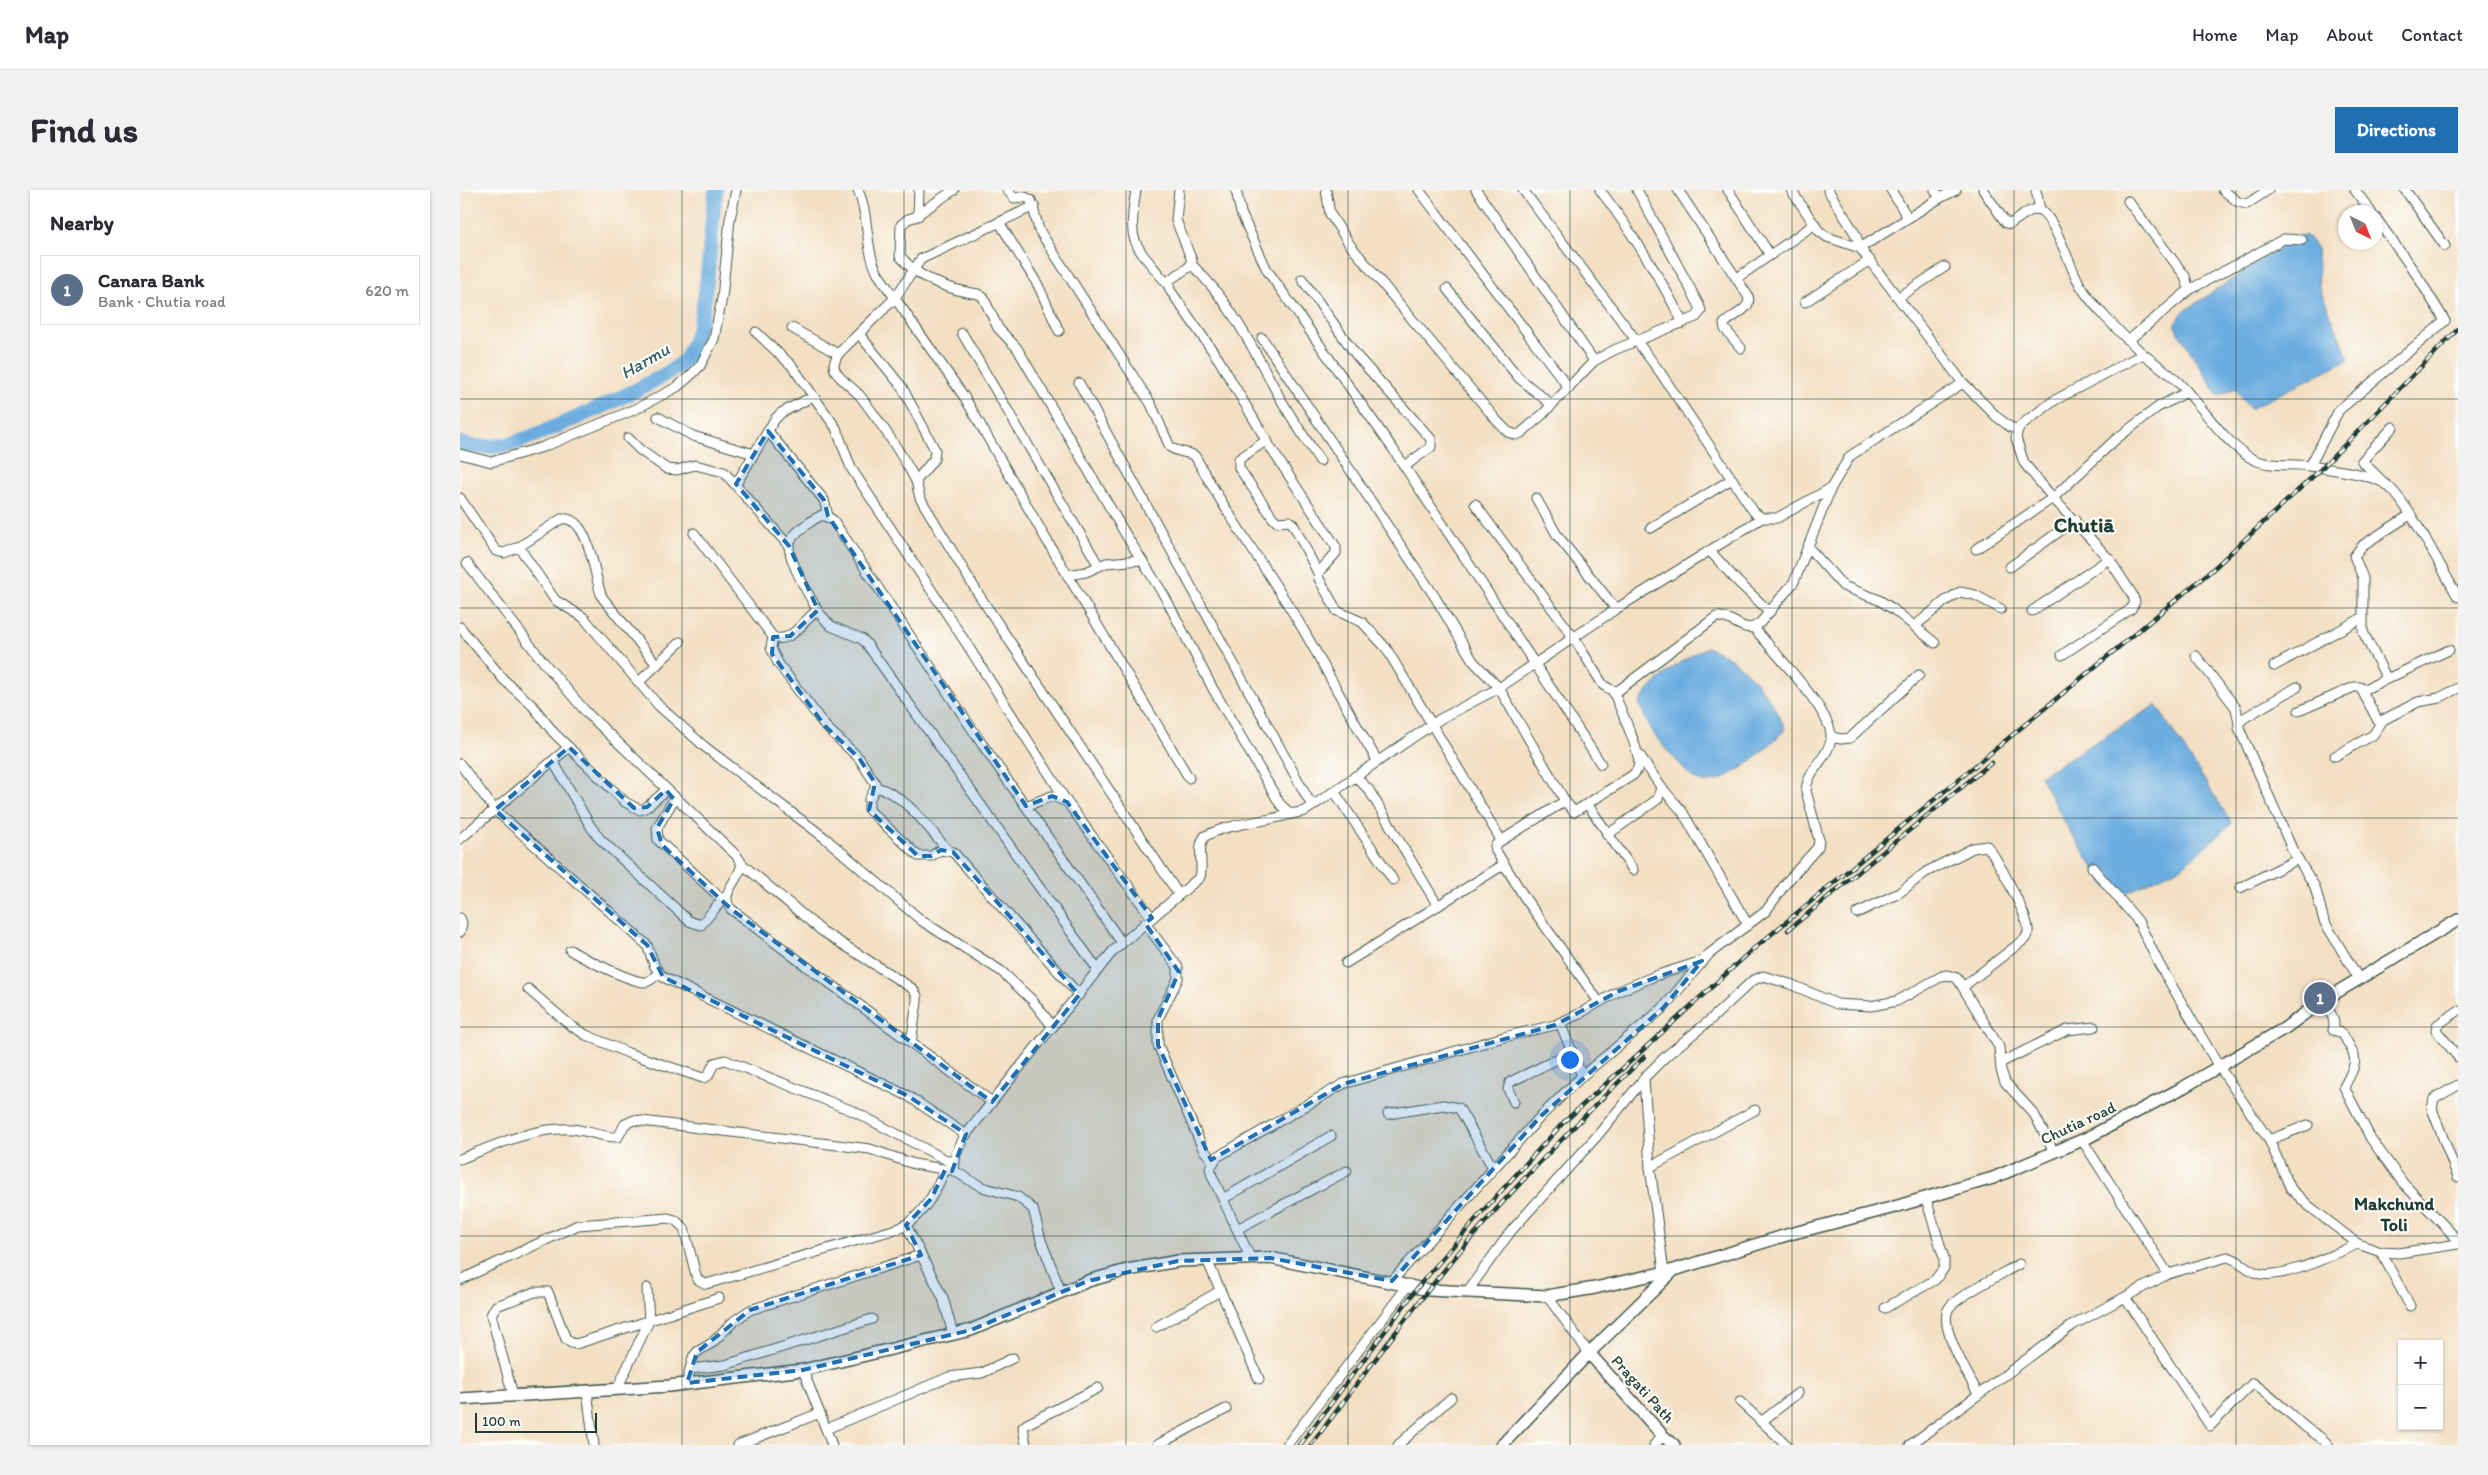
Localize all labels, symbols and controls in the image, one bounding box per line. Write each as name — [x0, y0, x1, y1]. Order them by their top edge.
text: Map — [25, 20, 69, 49]
text: Home — [2192, 24, 2238, 46]
text: Map — [2266, 24, 2299, 46]
text: About — [2327, 24, 2373, 46]
text: Contact — [2401, 24, 2463, 46]
button: Directions — [2335, 107, 2458, 153]
text: Find us — [30, 109, 138, 151]
north arrow — [2338, 205, 2383, 250]
text: Nearby — [50, 210, 114, 235]
text: Canara Bank — [98, 269, 204, 292]
text: 1 — [63, 281, 71, 300]
text: 620 m — [365, 281, 409, 300]
text: Bank · Chutia road — [98, 292, 226, 311]
water label: Harmu — [616, 338, 674, 384]
district label: Chutiā — [2054, 512, 2115, 537]
pin: 1 — [2304, 979, 2336, 1017]
your location — [1557, 1047, 1583, 1073]
street label: Chutia road — [2037, 1097, 2119, 1149]
district label: Makchund Toli — [2354, 1193, 2434, 1236]
map controls — [2398, 1340, 2443, 1430]
button: + — [2398, 1340, 2443, 1385]
street label: Pragati Path — [1608, 1351, 1678, 1427]
button: − — [2398, 1385, 2443, 1430]
scale bar — [475, 1410, 598, 1433]
text: 100 m — [482, 1413, 521, 1430]

